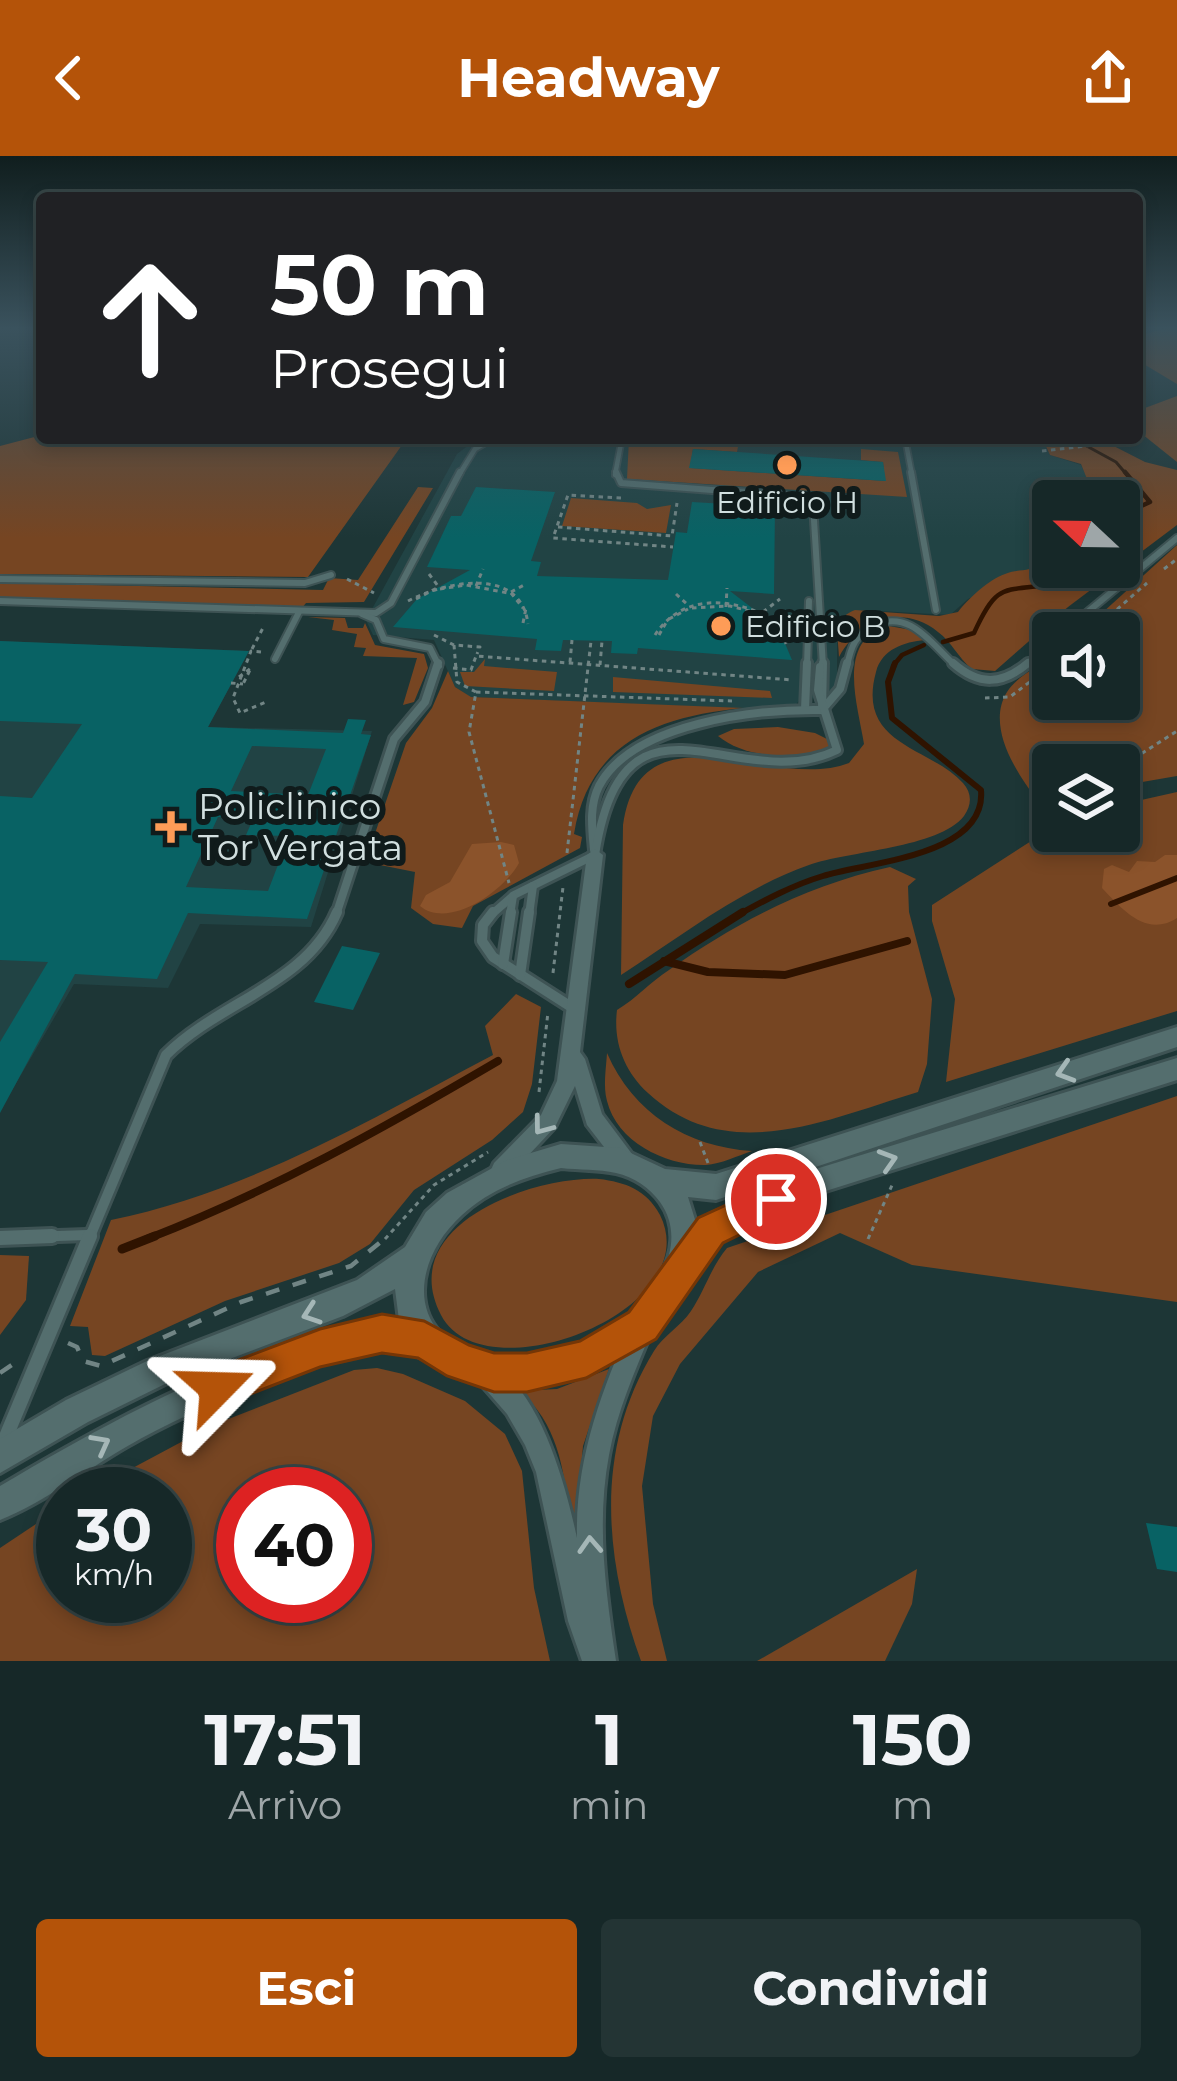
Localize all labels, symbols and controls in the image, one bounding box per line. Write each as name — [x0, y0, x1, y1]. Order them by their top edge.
icon: back — [36, 45, 102, 111]
text: Headway — [457, 45, 720, 111]
icon: share — [1075, 45, 1141, 111]
text: 50 m — [270, 234, 489, 336]
icon: ahead — [72, 240, 228, 396]
text: Prosegui — [270, 336, 509, 402]
marker: Edificio H — [774, 452, 800, 478]
north arrow — [1032, 480, 1140, 588]
map controls — [1032, 480, 1140, 852]
place label: Edificio H — [716, 484, 858, 521]
place label: Edificio B — [745, 608, 885, 645]
button: sound — [1032, 612, 1140, 720]
marker: Edificio B — [708, 613, 734, 639]
button: layers — [1032, 744, 1140, 852]
place label: Policlinico Tor Vergata — [198, 784, 403, 869]
marker: Policlinico Tor Vergata — [155, 811, 187, 843]
one-way arrow — [1055, 1057, 1076, 1082]
one-way arrow — [535, 1113, 557, 1134]
pin — [725, 1148, 827, 1250]
one-way arrow — [877, 1149, 898, 1174]
icon: arrive — [743, 1166, 809, 1232]
one-way arrow — [301, 1299, 322, 1324]
position arrow — [154, 1325, 280, 1451]
one-way arrow — [88, 1435, 109, 1458]
speed limit sign: 40 — [216, 1467, 372, 1623]
text: 30 — [76, 1493, 152, 1566]
one-way arrow — [577, 1535, 603, 1554]
text: km/h — [74, 1556, 154, 1593]
text: 17:51 — [204, 1695, 366, 1783]
text: 1 — [595, 1695, 623, 1783]
text: 150 — [853, 1695, 973, 1783]
text: Arrivo — [228, 1781, 342, 1829]
text: min — [570, 1781, 648, 1829]
text: m — [892, 1781, 933, 1829]
button: Esci — [36, 1919, 577, 2057]
button: Condividi — [601, 1919, 1141, 2057]

